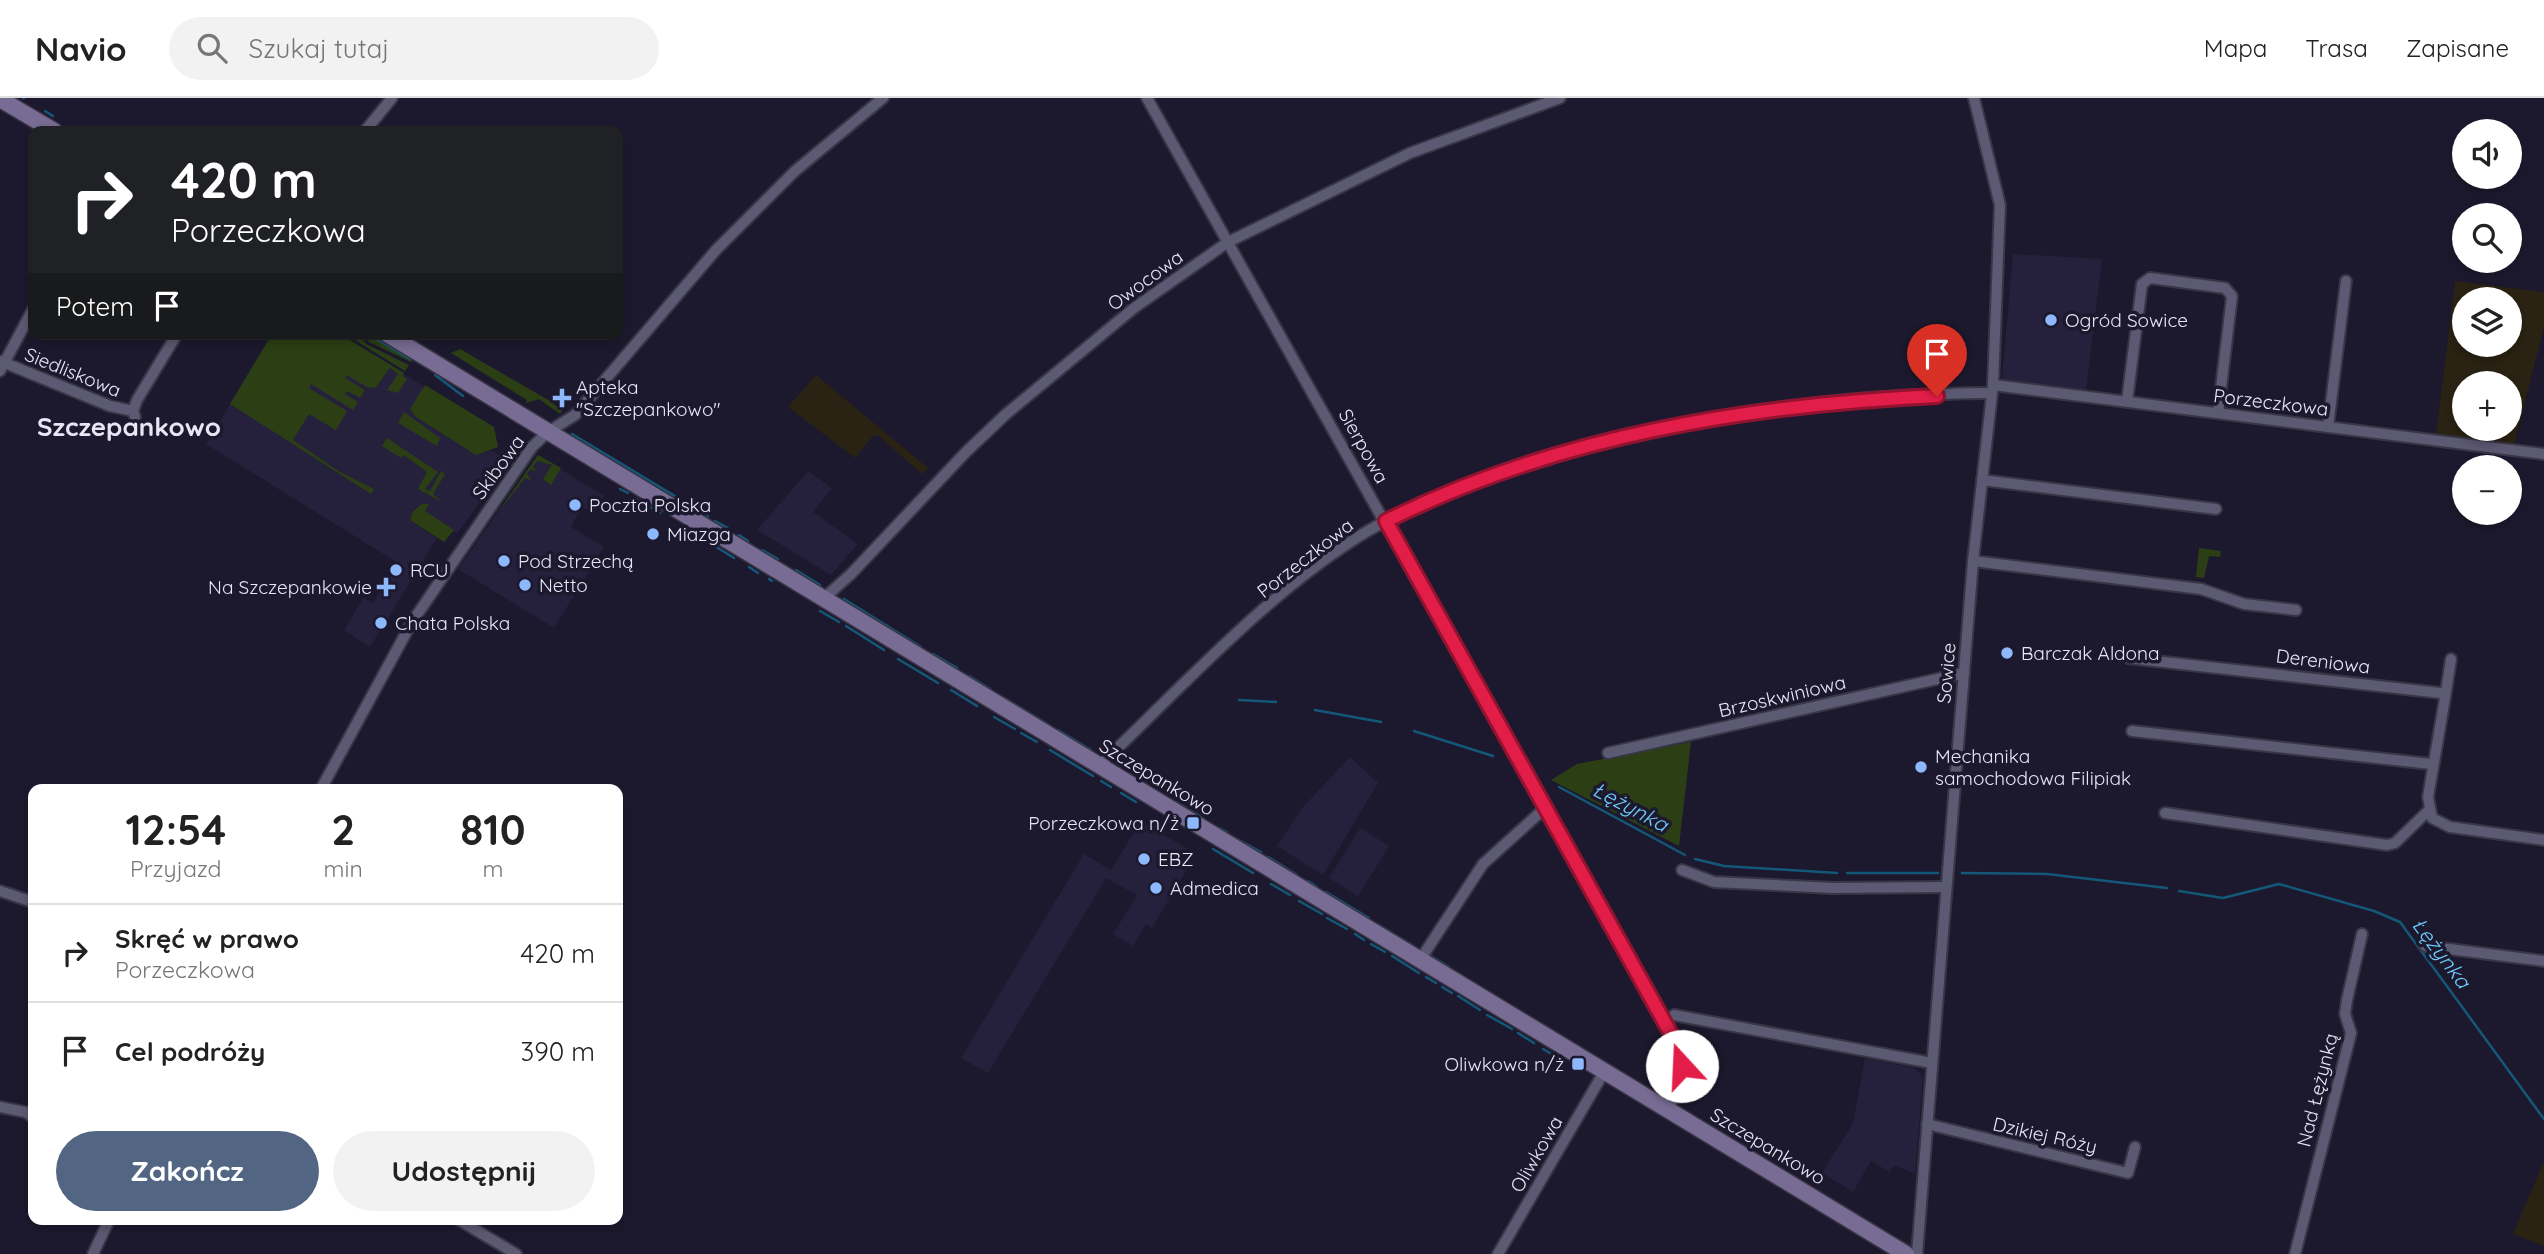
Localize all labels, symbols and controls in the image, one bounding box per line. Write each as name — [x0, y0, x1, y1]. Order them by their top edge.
search box — [169, 17, 659, 80]
text: Navio — [35, 28, 127, 69]
icon: search — [193, 29, 231, 67]
text: Szukaj tutaj — [249, 32, 389, 65]
text: Mapa — [2204, 33, 2267, 63]
text: Trasa — [2305, 33, 2368, 63]
text: Zapisane — [2406, 33, 2509, 63]
map controls — [2452, 119, 2522, 525]
button: sound — [2452, 119, 2522, 189]
text: 420 m — [171, 149, 317, 210]
icon: right — [56, 154, 147, 245]
button: search — [2452, 203, 2522, 273]
text: Porzeczkowa — [171, 210, 366, 250]
street label: Owocowa — [1103, 245, 1187, 315]
icon: arrive — [148, 287, 186, 325]
button: layers — [2452, 287, 2522, 357]
text: Potem — [56, 290, 134, 323]
place label: Ogród Sowice — [2065, 308, 2188, 332]
marker: Ogród Sowice — [2043, 312, 2059, 328]
pin — [1907, 324, 1967, 396]
icon: arrive — [1918, 335, 1956, 373]
street label: Siedliskowa — [21, 342, 125, 402]
button: + — [2452, 371, 2522, 441]
place label: Apteka "Szczepankowo" — [576, 375, 721, 421]
street label: Porzeczkowa — [2212, 383, 2330, 421]
marker: Apteka "Szczepankowo" — [554, 390, 570, 406]
street label: Sierpowa — [1334, 404, 1394, 488]
district label: Szczepankowo — [37, 410, 221, 443]
street label: Skibowa — [467, 430, 529, 504]
button: − — [2452, 455, 2522, 525]
place label: Poczta Polska — [589, 493, 711, 517]
marker: Poczta Polska — [567, 497, 583, 513]
street label: Porzeczkowa — [1252, 513, 1358, 603]
place label: Miazga — [667, 522, 731, 546]
marker: Miazga — [645, 526, 661, 542]
place label: Pod Strzechą — [518, 549, 634, 573]
marker: Pod Strzechą — [496, 553, 512, 569]
place label: RCU — [410, 558, 449, 582]
marker: RCU — [388, 562, 404, 578]
place label: Netto — [539, 573, 588, 597]
place label: Na Szczepankowie — [208, 575, 372, 599]
marker: Netto — [517, 577, 533, 593]
marker: Na Szczepankowie — [378, 579, 394, 595]
place label: Chata Polska — [395, 611, 510, 635]
marker: Chata Polska — [373, 615, 389, 631]
place label: Barczak Aldona — [2021, 641, 2160, 665]
street label: Sowice — [1931, 642, 1961, 704]
street label: Dereniowa — [2275, 643, 2371, 679]
marker: Barczak Aldona — [1999, 645, 2015, 661]
street label: Brzoskwiniowa — [1716, 670, 1848, 722]
street label: Szczepankowo — [1095, 733, 1219, 821]
place label: Mechanika samochodowa Filipiak — [1935, 744, 2131, 790]
marker: Mechanika samochodowa Filipiak — [1913, 759, 1929, 775]
water label: Łężynka — [1588, 775, 1674, 837]
text: 12:54 — [126, 803, 226, 856]
text: 2 — [331, 803, 355, 856]
text: 810 — [460, 803, 525, 856]
place label: Porzeczkowa n/ż — [1028, 811, 1179, 835]
marker: Porzeczkowa n/ż — [1185, 815, 1201, 831]
place label: EBZ — [1158, 847, 1193, 871]
marker: EBZ — [1136, 851, 1152, 867]
text: Przyjazd — [130, 854, 222, 883]
text: min — [324, 854, 363, 883]
text: m — [482, 854, 503, 883]
place label: Admedica — [1170, 876, 1259, 900]
marker: Admedica — [1148, 880, 1164, 896]
water label: Łężynka — [2407, 912, 2478, 994]
text: Skręć w prawo — [115, 922, 299, 955]
icon: right — [56, 934, 94, 972]
text: 420 m — [521, 937, 595, 970]
text: Porzeczkowa — [115, 955, 255, 984]
position arrow — [1645, 1029, 1719, 1103]
street label: Nad Łężynką — [2291, 1031, 2343, 1149]
icon: arrive — [56, 1032, 94, 1070]
text: Cel podróży — [115, 1035, 265, 1068]
text: 390 m — [521, 1035, 595, 1068]
place label: Oliwkowa n/ż — [1444, 1052, 1564, 1076]
marker: Oliwkowa n/ż — [1570, 1056, 1586, 1072]
street label: Szczepankowo — [1706, 1102, 1830, 1190]
street label: Oliwkowa — [1505, 1111, 1567, 1197]
street label: Dzikiej Róży — [1991, 1111, 2099, 1159]
button: Zakończ — [56, 1131, 319, 1211]
button: Udostępnij — [333, 1131, 595, 1211]

